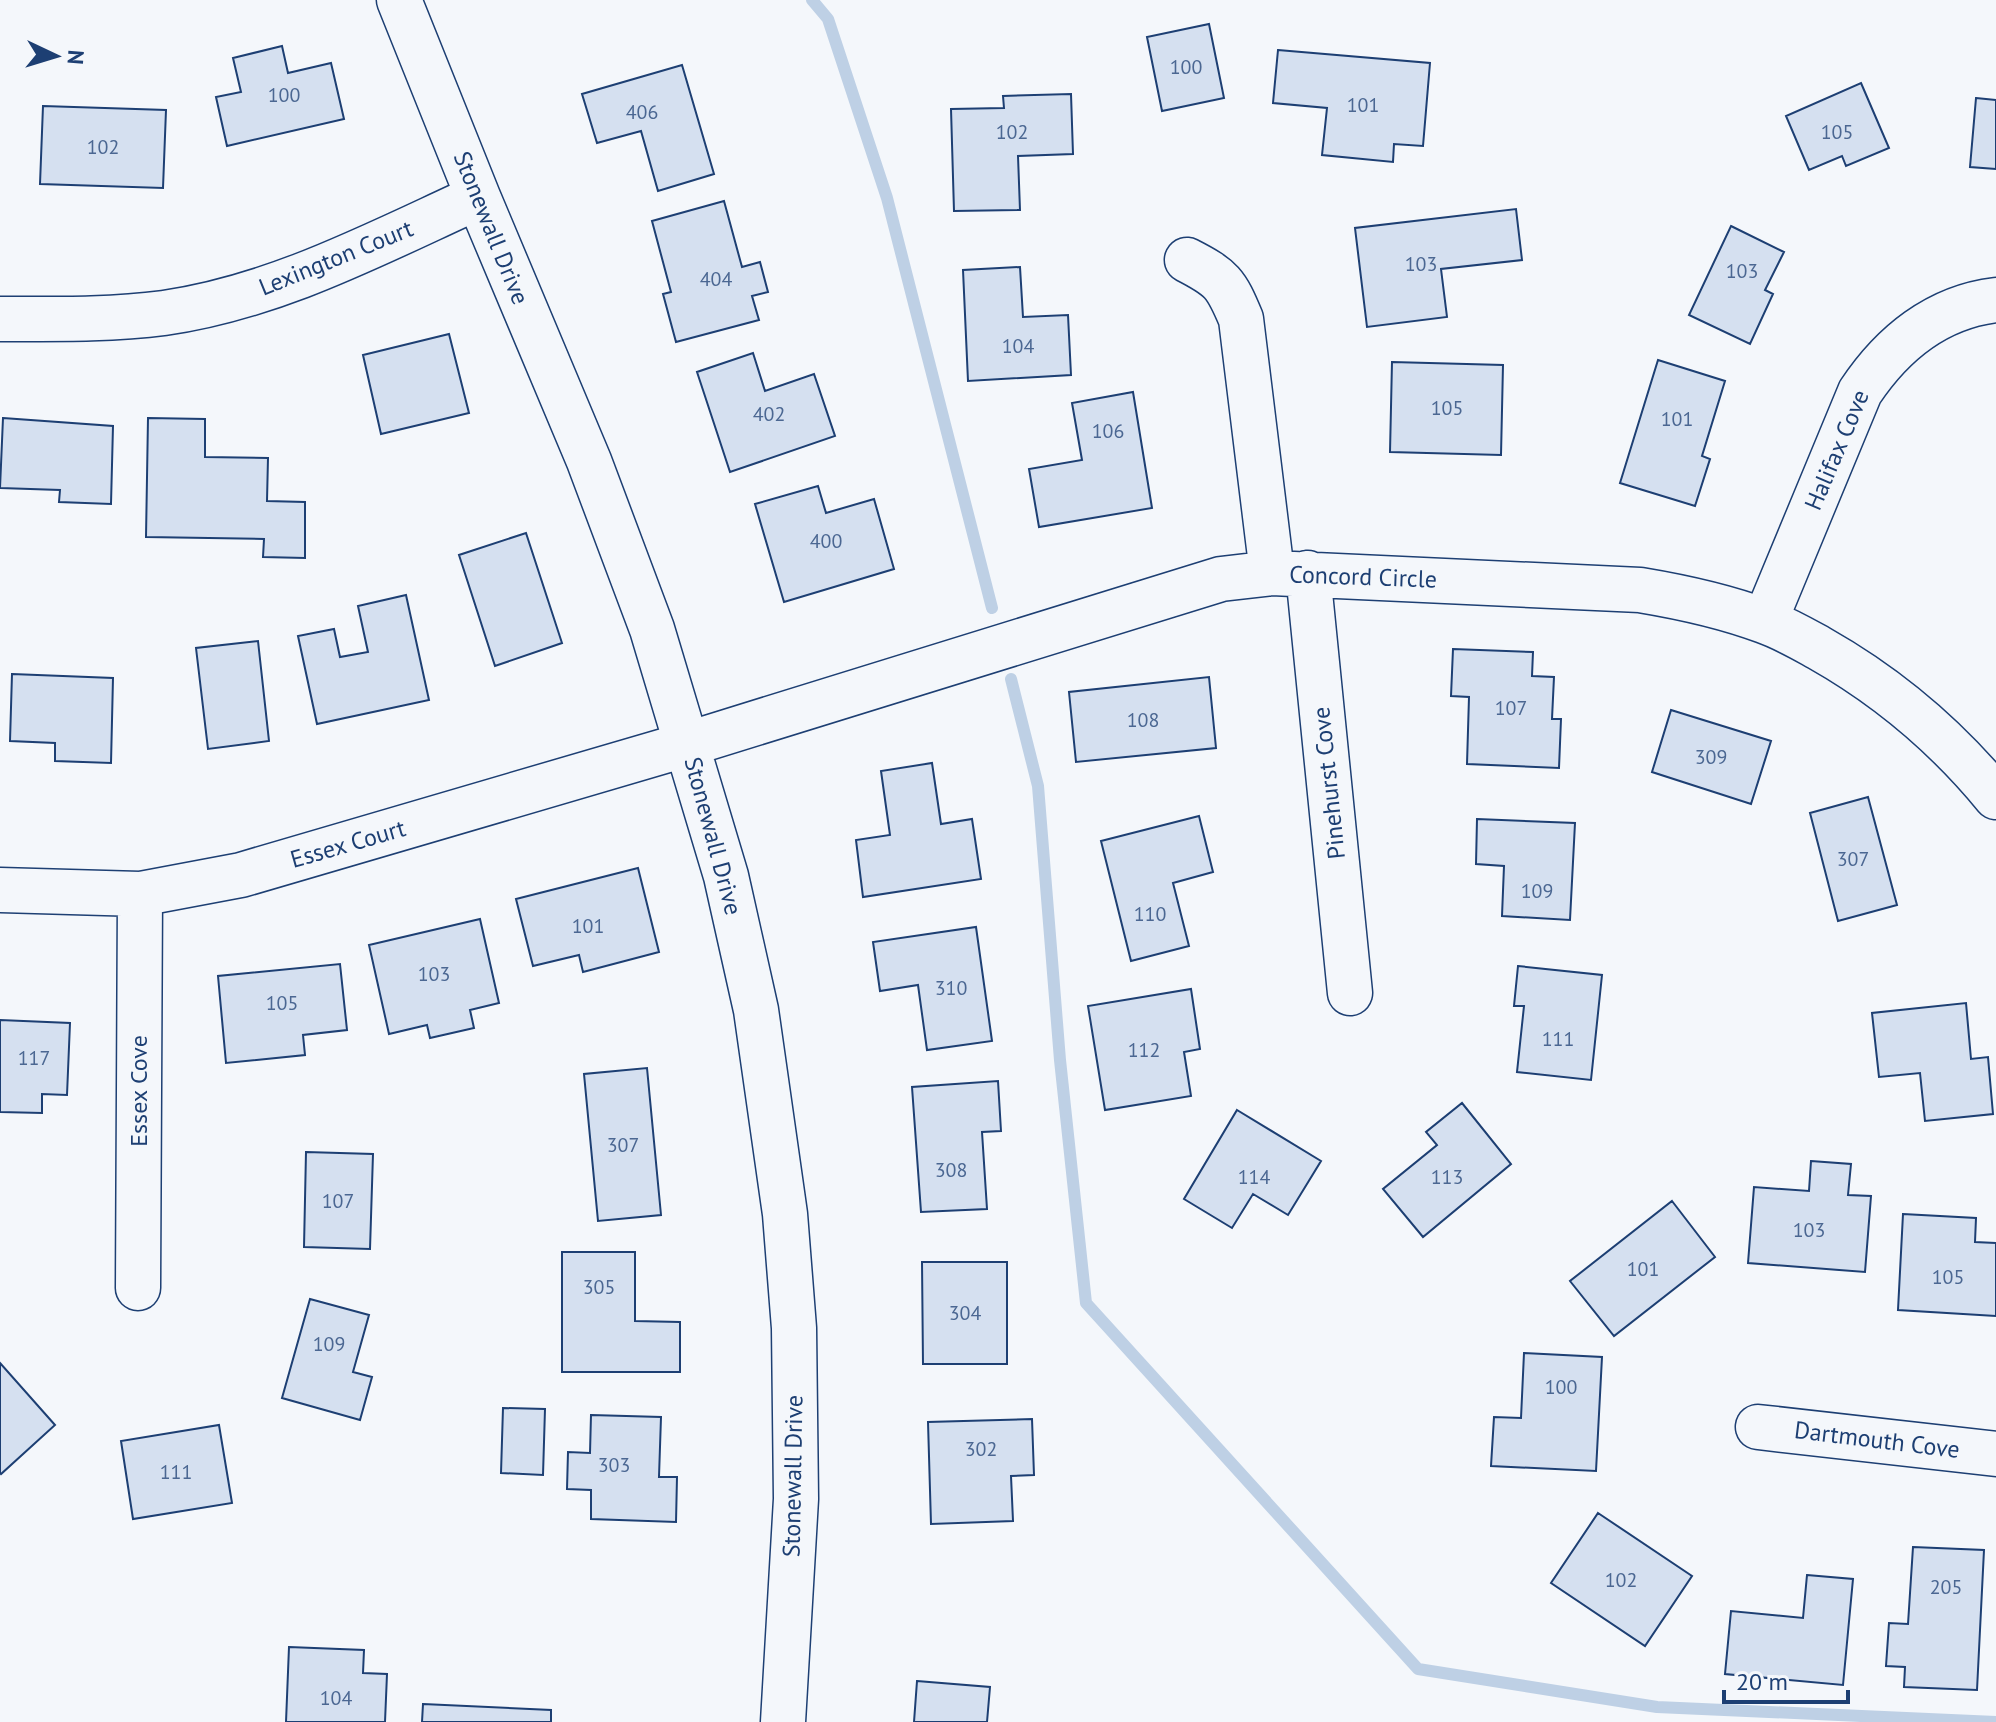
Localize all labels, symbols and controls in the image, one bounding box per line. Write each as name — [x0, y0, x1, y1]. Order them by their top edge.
north arrow — [16, 16, 96, 96]
text: N — [61, 49, 90, 66]
house number: 100 — [1170, 54, 1202, 80]
house number: 100 — [268, 82, 300, 108]
house number: 101 — [1347, 92, 1379, 118]
house number: 406 — [626, 99, 658, 125]
house number: 102 — [996, 119, 1028, 145]
house number: 105 — [1821, 119, 1853, 145]
house number: 102 — [87, 134, 119, 160]
street label: Stonewall Drive — [447, 147, 536, 309]
street label: Lexington Court — [254, 213, 417, 303]
house number: 103 — [1405, 251, 1437, 277]
house number: 103 — [1726, 258, 1758, 284]
house number: 404 — [700, 266, 732, 292]
house number: 104 — [1002, 333, 1034, 359]
street label: Halifax Cove — [1797, 385, 1876, 515]
house number: 105 — [1431, 395, 1463, 421]
house number: 402 — [753, 401, 785, 427]
house number: 101 — [1661, 406, 1693, 432]
house number: 106 — [1092, 418, 1124, 444]
house number: 400 — [810, 528, 842, 554]
street label: Concord Circle — [1289, 558, 1437, 595]
house number: 107 — [1495, 695, 1527, 721]
street label: Pinehurst Cove — [1305, 705, 1352, 861]
house number: 108 — [1127, 707, 1159, 733]
house number: 309 — [1695, 744, 1727, 770]
street label: Stonewall Drive — [678, 753, 749, 918]
street label: Essex Court — [287, 812, 409, 875]
house number: 307 — [1837, 846, 1869, 872]
house number: 109 — [1521, 878, 1553, 904]
house number: 110 — [1134, 901, 1166, 927]
house number: 101 — [572, 913, 604, 939]
house number: 103 — [418, 961, 450, 987]
house number: 310 — [935, 975, 967, 1001]
house number: 105 — [266, 990, 298, 1016]
house number: 111 — [1542, 1026, 1574, 1052]
street label: Essex Cove — [123, 1035, 154, 1147]
house number: 112 — [1128, 1037, 1160, 1063]
house number: 117 — [18, 1045, 50, 1071]
house number: 307 — [607, 1132, 639, 1158]
house number: 308 — [935, 1157, 967, 1183]
house number: 114 — [1238, 1164, 1270, 1190]
house number: 113 — [1431, 1164, 1463, 1190]
house number: 107 — [322, 1188, 354, 1214]
house number: 103 — [1793, 1217, 1825, 1243]
house number: 101 — [1627, 1256, 1659, 1282]
house number: 105 — [1932, 1264, 1964, 1290]
house number: 305 — [583, 1274, 615, 1300]
house number: 304 — [949, 1300, 981, 1326]
house number: 109 — [313, 1331, 345, 1357]
house number: 100 — [1545, 1374, 1577, 1400]
street label: Stonewall Drive — [776, 1395, 809, 1557]
street label: Dartmouth Cove — [1793, 1414, 1962, 1465]
house number: 302 — [965, 1436, 997, 1462]
house number: 303 — [598, 1452, 630, 1478]
house number: 111 — [160, 1459, 192, 1485]
house number: 102 — [1605, 1567, 1637, 1593]
house number: 205 — [1930, 1574, 1962, 1600]
scale bar — [1724, 1654, 1848, 1704]
text: 20 m — [1736, 1666, 1788, 1697]
house number: 104 — [320, 1685, 352, 1711]

